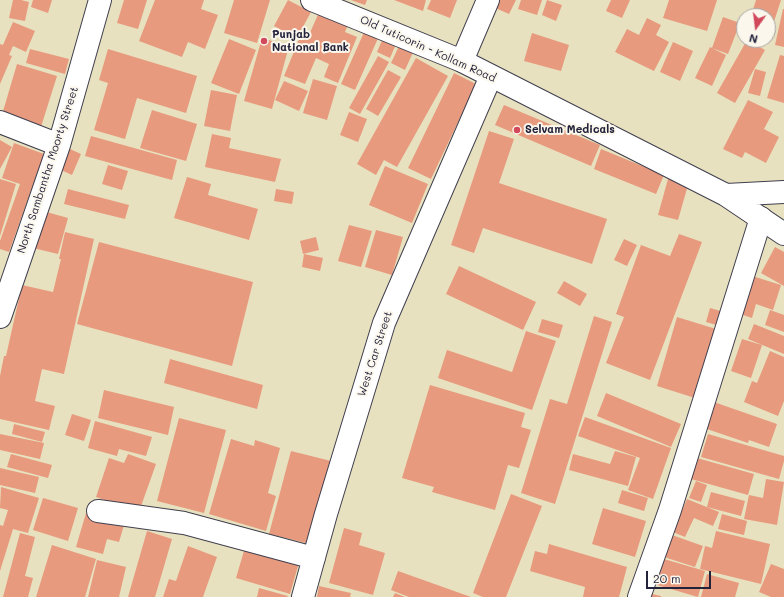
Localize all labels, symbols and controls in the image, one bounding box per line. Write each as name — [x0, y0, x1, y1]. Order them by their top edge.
north arrow — [736, 8, 776, 48]
street label: Old Tuticorin - Kollam Road — [358, 13, 498, 85]
place label: Punjab National Bank — [272, 28, 349, 54]
text: N — [747, 31, 759, 47]
marker: Punjab National Bank — [259, 36, 269, 46]
street label: North Sambantha Moorty Street — [15, 85, 81, 255]
place label: Selvam Medicals — [525, 123, 615, 137]
marker: Selvam Medicals — [512, 125, 522, 135]
street label: West Car Street — [355, 310, 395, 398]
scale bar — [648, 563, 713, 589]
text: 20 m — [653, 570, 681, 586]

